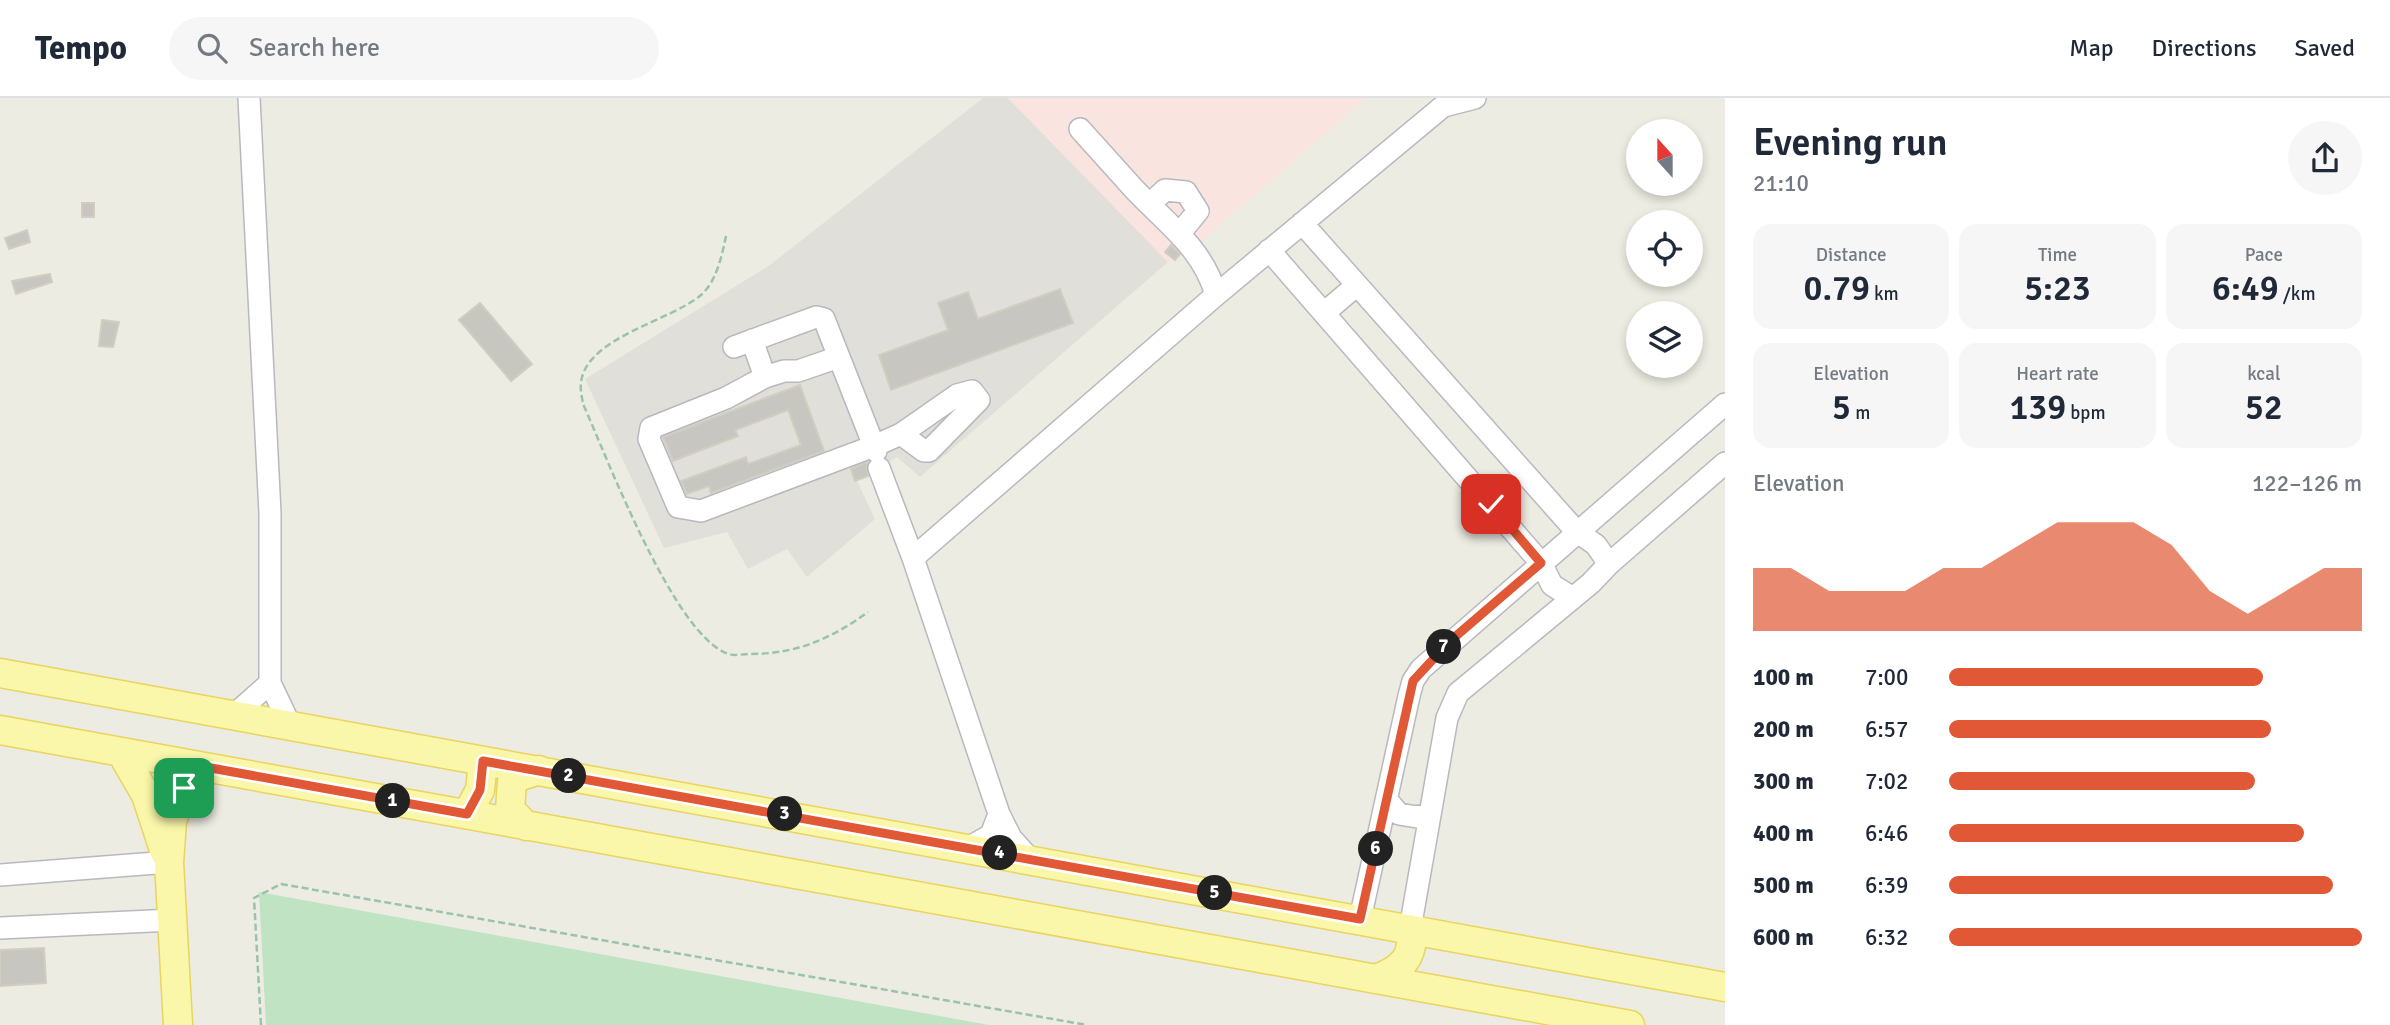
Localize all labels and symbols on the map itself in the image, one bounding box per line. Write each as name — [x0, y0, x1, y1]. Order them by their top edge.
north arrow — [1626, 119, 1703, 196]
pin — [1461, 474, 1521, 534]
pin: 7 — [1426, 630, 1462, 664]
pin — [154, 758, 214, 818]
pin: 2 — [552, 758, 586, 794]
pin: 1 — [376, 784, 410, 818]
pin: 3 — [768, 796, 802, 832]
pin: 6 — [1358, 832, 1394, 866]
pin: 4 — [982, 836, 1018, 870]
pin: 5 — [1198, 876, 1232, 910]

